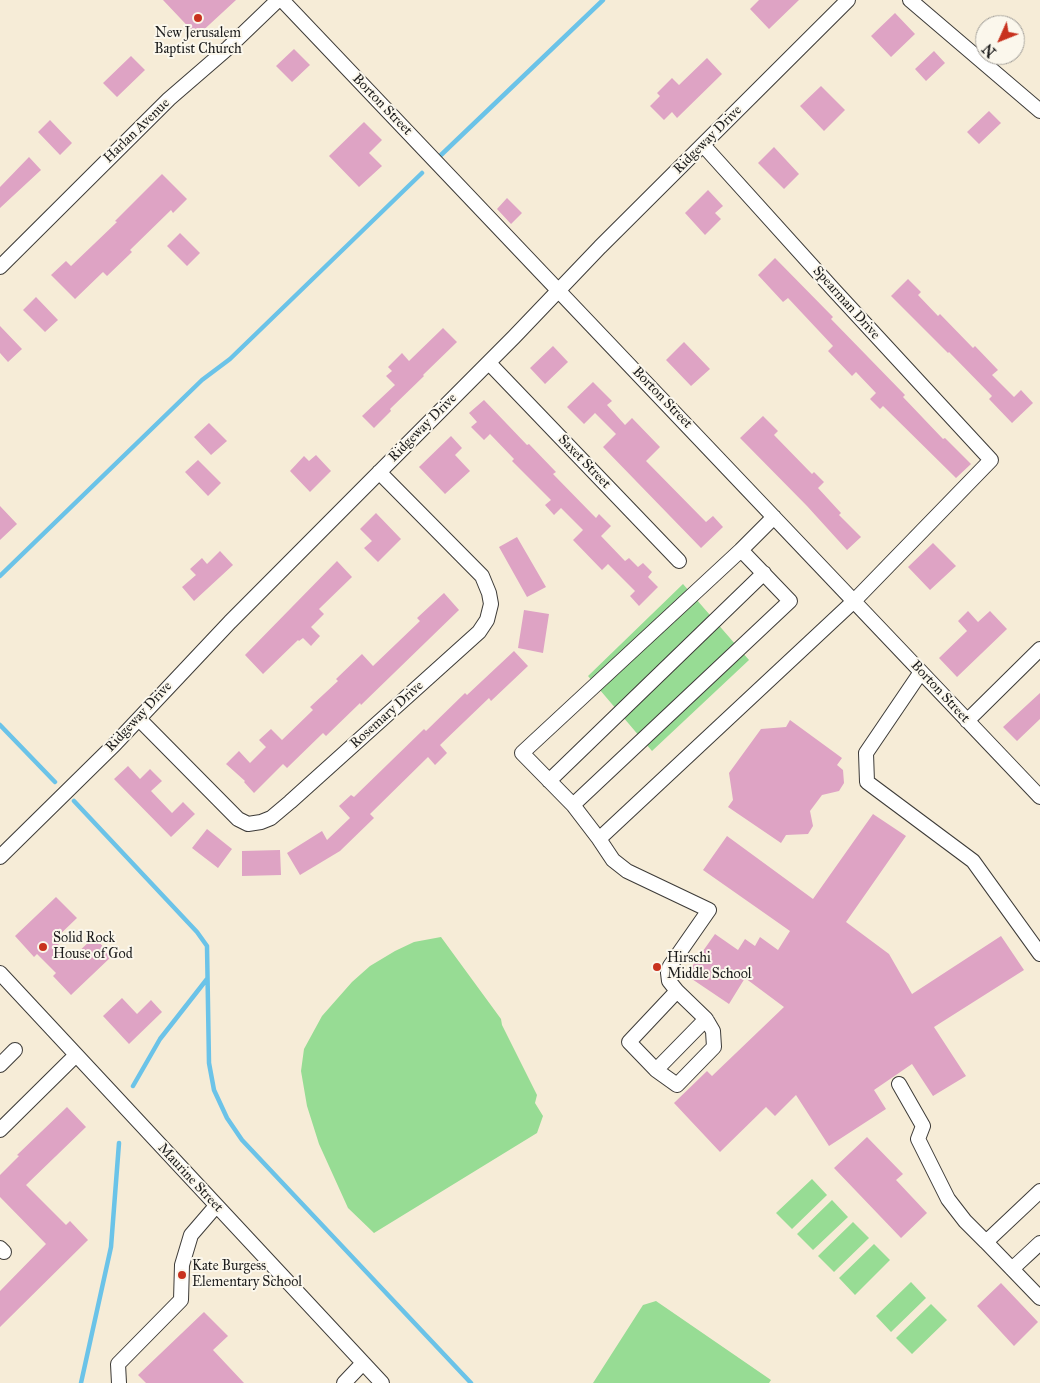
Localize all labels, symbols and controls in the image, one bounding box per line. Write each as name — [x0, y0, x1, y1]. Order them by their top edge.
marker: New Jerusalem Baptist Church — [192, 12, 204, 24]
north arrow — [975, 15, 1025, 65]
place label: New Jerusalem Baptist Church — [154, 26, 242, 58]
text: N — [979, 40, 1000, 60]
street label: Borton Street — [348, 71, 416, 139]
street label: Harlan Avenue — [100, 95, 174, 167]
street label: Ridgeway Drive — [670, 102, 746, 178]
street label: Spearman Drive — [809, 263, 883, 343]
street label: Borton Street — [628, 364, 696, 432]
street label: Ridgeway Drive — [385, 390, 461, 466]
street label: Saxet Street — [554, 431, 614, 493]
street label: Borton Street — [907, 657, 973, 727]
street label: Ridgeway Drive — [102, 678, 176, 756]
street label: Rosemary Drive — [347, 678, 427, 752]
place label: Solid Rock House of God — [53, 931, 133, 964]
marker: Solid Rock House of God — [37, 941, 49, 953]
place label: Hirschi Middle School — [667, 951, 752, 984]
marker: Hirschi Middle School — [651, 961, 663, 973]
street label: Maurine Street — [154, 1140, 226, 1216]
place label: Kate Burgess Elementary School — [192, 1259, 302, 1292]
marker: Kate Burgess Elementary School — [176, 1269, 188, 1281]

